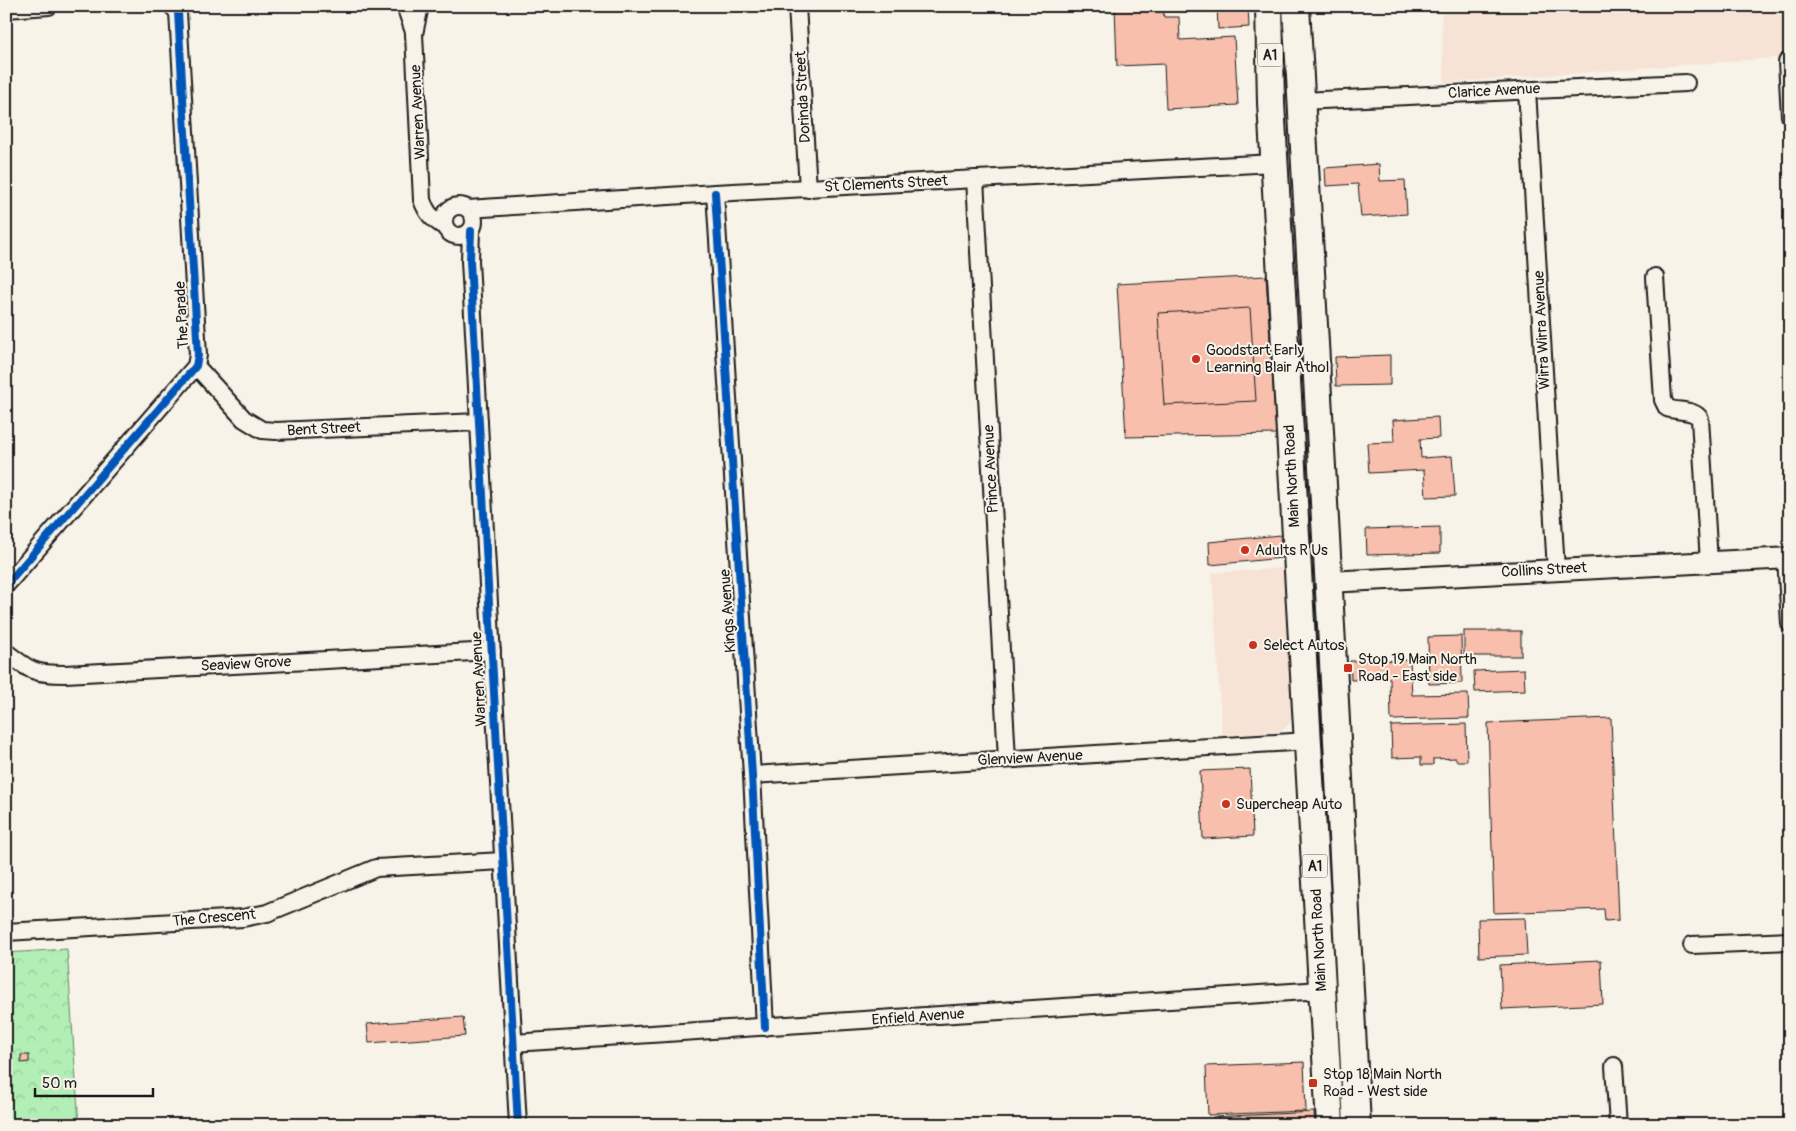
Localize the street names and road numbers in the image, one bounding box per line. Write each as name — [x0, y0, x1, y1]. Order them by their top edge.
road number: A1 — [1258, 44, 1282, 66]
street label: Dorinda Street — [791, 50, 815, 143]
street label: Warren Avenue — [406, 63, 430, 160]
street label: Clarice Avenue — [1447, 79, 1541, 103]
street label: St Clements Street — [824, 171, 949, 197]
street label: Wirra Wirra Avenue — [1529, 270, 1555, 390]
street label: The Parade — [171, 280, 193, 349]
street label: Bent Street — [287, 418, 362, 440]
street label: Prince Avenue — [979, 424, 1003, 514]
street label: Main North Road — [1280, 424, 1304, 528]
street label: Collins Street — [1501, 558, 1588, 582]
street label: Kings Avenue — [716, 568, 740, 653]
street label: Warren Avenue — [467, 630, 491, 727]
street label: Seaview Grove — [200, 652, 292, 676]
street label: Glenview Avenue — [977, 746, 1084, 770]
road number: A1 — [1302, 854, 1328, 878]
street label: Main North Road — [1307, 888, 1331, 992]
street label: The Crescent — [172, 905, 257, 931]
street label: Enfield Avenue — [871, 1004, 966, 1030]

